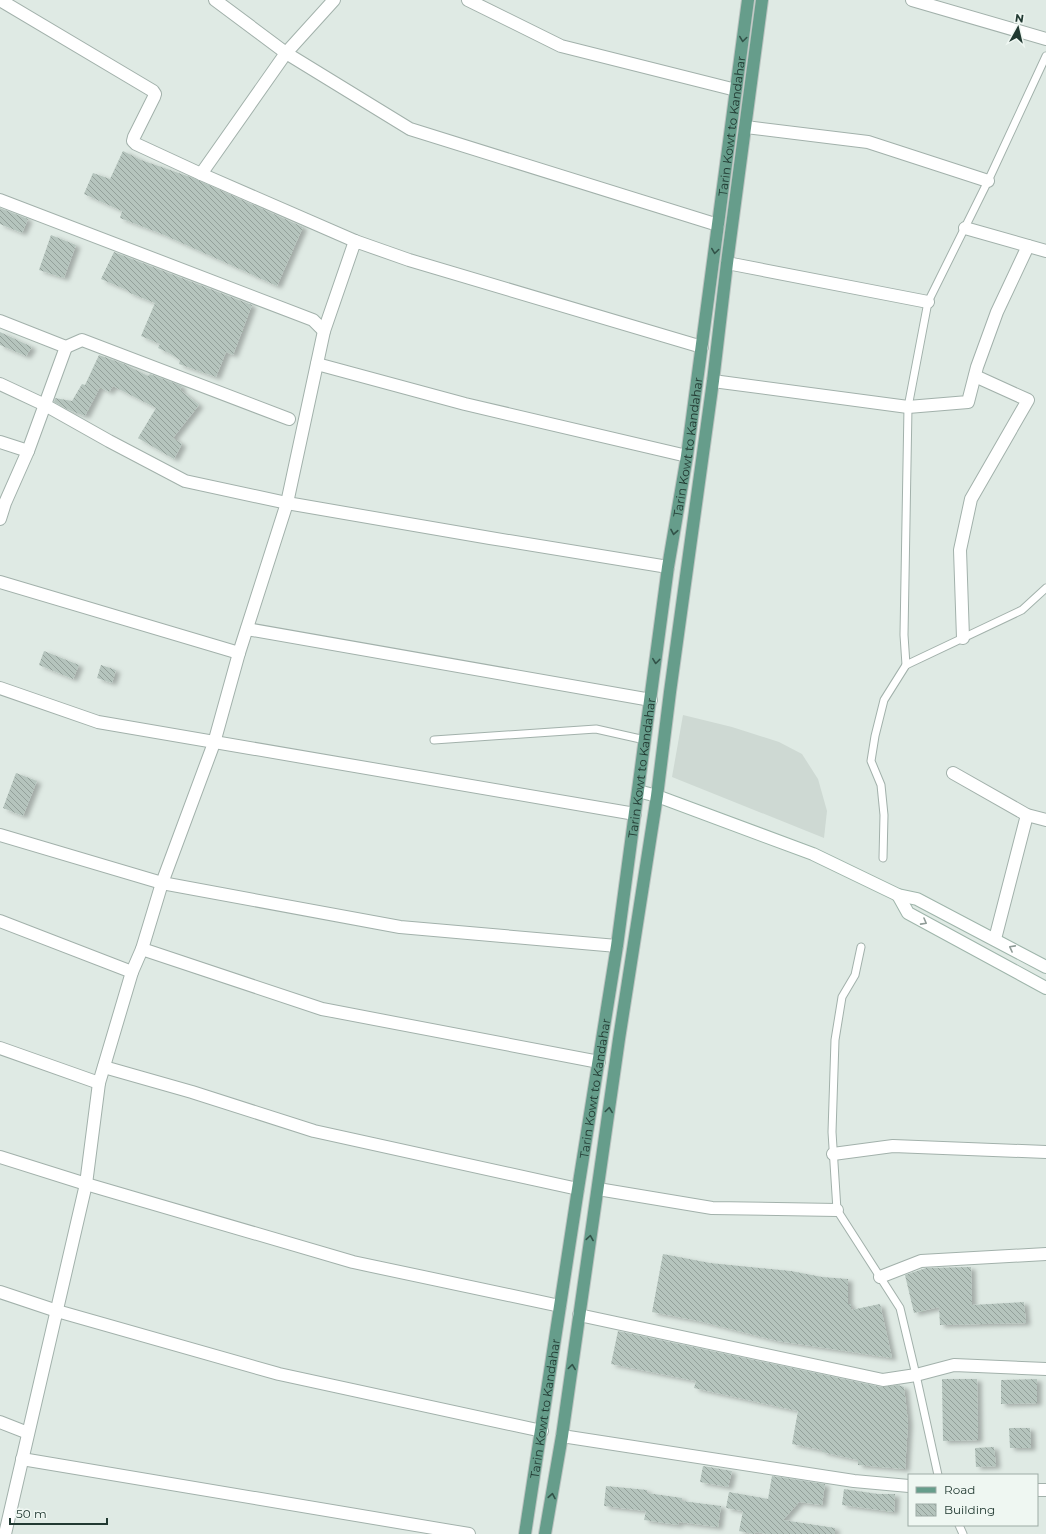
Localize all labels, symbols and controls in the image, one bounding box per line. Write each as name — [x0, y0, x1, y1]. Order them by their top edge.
north arrow — [998, 8, 1038, 48]
text: N — [1014, 11, 1025, 26]
one-way arrow — [739, 36, 748, 42]
street label: Tarin Kowt to Kandahar — [714, 55, 748, 197]
one-way arrow — [711, 248, 720, 254]
street label: Tarin Kowt to Kandahar — [669, 376, 705, 518]
one-way arrow — [670, 529, 679, 535]
one-way arrow — [652, 657, 661, 664]
street label: Tarin Kowt to Kandahar — [624, 697, 658, 839]
one-way arrow — [920, 917, 927, 925]
one-way arrow — [1009, 946, 1016, 953]
street label: Tarin Kowt to Kandahar — [576, 1017, 613, 1159]
one-way arrow — [604, 1107, 613, 1113]
one-way arrow — [585, 1235, 594, 1242]
street label: Tarin Kowt to Kandahar — [526, 1337, 562, 1479]
one-way arrow — [567, 1364, 576, 1370]
legend — [908, 1474, 1038, 1526]
text: Road — [944, 1482, 975, 1497]
one-way arrow — [547, 1492, 556, 1499]
scale bar — [10, 1500, 107, 1526]
text: Building — [944, 1502, 995, 1517]
text: 50 m — [16, 1506, 47, 1521]

